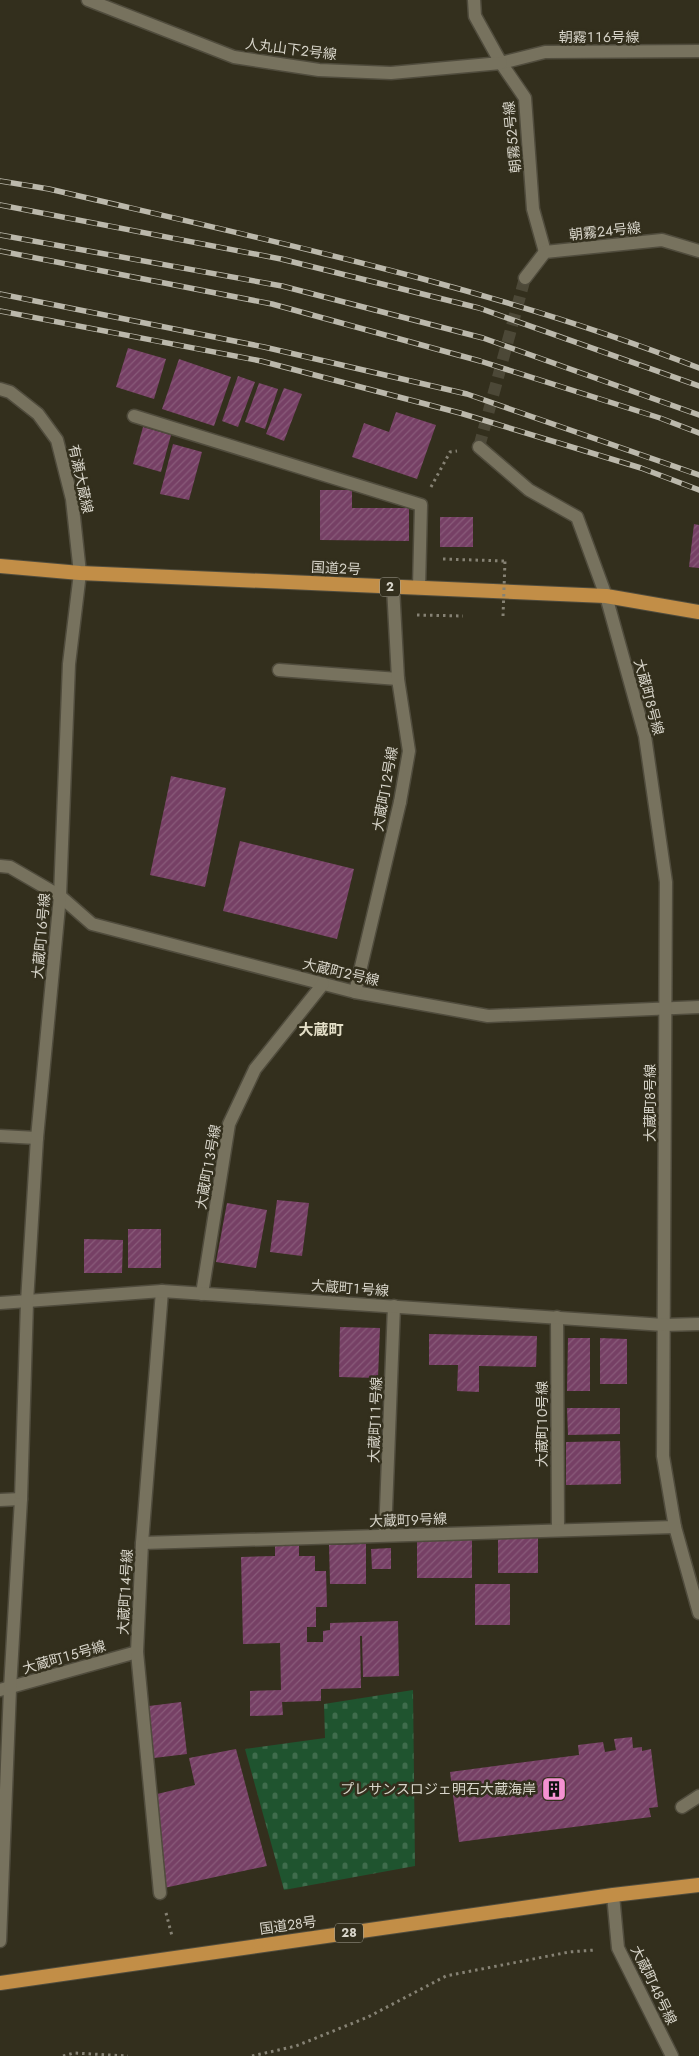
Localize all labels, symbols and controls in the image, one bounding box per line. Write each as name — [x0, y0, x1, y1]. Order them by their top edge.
street label: 朝霧１１６号線 — [559, 27, 639, 47]
street label: 人丸山下２号線 — [244, 33, 338, 65]
street label: 朝霧５２号線 — [498, 100, 526, 174]
street label: 朝霧２４号線 — [568, 217, 642, 245]
street label: 有瀬大蔵線 — [64, 443, 98, 515]
street label: 国道2号 — [311, 557, 361, 579]
road number: 2 — [380, 578, 400, 596]
street label: 大蔵町８号線 — [629, 657, 669, 737]
street label: 大蔵町１２号線 — [368, 745, 402, 833]
street label: 大蔵町１６号線 — [27, 892, 55, 980]
street label: 大蔵町２号線 — [301, 953, 381, 991]
district label: 大蔵町 — [298, 1019, 344, 1041]
street label: 大蔵町８号線 — [640, 1064, 660, 1142]
street label: 大蔵町１３号線 — [191, 1123, 225, 1211]
street label: 大蔵町１号線 — [310, 1275, 390, 1301]
street label: 大蔵町１１号線 — [364, 1377, 386, 1463]
street label: 大蔵町１０号線 — [532, 1381, 552, 1467]
street label: 大蔵町９号線 — [369, 1509, 447, 1531]
street label: 大蔵町１４号線 — [113, 1548, 137, 1636]
street label: 大蔵町１５号線 — [20, 1636, 108, 1678]
building icon: プレサンスロジェ明石大蔵海岸 — [541, 1776, 567, 1802]
place label: プレサンスロジェ明石大蔵海岸 — [340, 1779, 536, 1799]
street label: 国道28号 — [258, 1911, 318, 1939]
road number: 28 — [335, 1924, 363, 1942]
street label: 大蔵町４８号線 — [626, 1942, 682, 2028]

